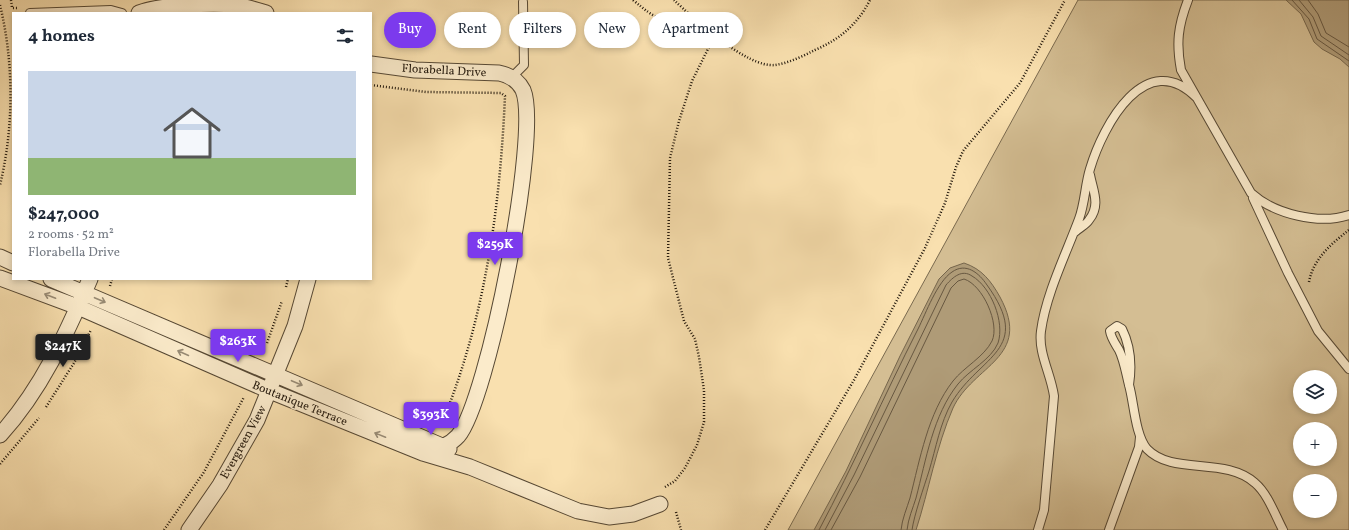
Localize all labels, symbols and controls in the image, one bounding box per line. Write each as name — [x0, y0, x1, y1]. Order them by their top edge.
chip: Buy — [384, 12, 436, 48]
chip: Rent — [444, 12, 501, 48]
chip: Filters — [509, 12, 576, 48]
chip: New — [584, 12, 640, 48]
chip: Apartment — [648, 12, 743, 48]
text: 4 homes — [28, 25, 95, 48]
icon: filters — [334, 25, 356, 47]
street label: Florabella Drive — [401, 61, 487, 81]
icon: home — [156, 97, 228, 169]
text: $247,000 — [28, 203, 99, 226]
text: 2 rooms · 52 m² — [28, 226, 114, 244]
pin: $259K — [467, 232, 523, 266]
text: $259K — [477, 236, 513, 254]
text: Florabella Drive — [28, 244, 120, 262]
one-way arrow — [45, 292, 57, 300]
one-way arrow — [94, 296, 106, 304]
pin: $263K — [210, 329, 266, 363]
text: $263K — [219, 333, 257, 351]
pin: $247K — [35, 334, 91, 368]
text: $247K — [44, 338, 82, 356]
one-way arrow — [177, 349, 189, 356]
map controls — [1293, 370, 1337, 518]
button: layers — [1293, 370, 1337, 414]
street label: Boutanique Terrace — [250, 377, 350, 430]
one-way arrow — [290, 380, 302, 388]
street label: Evergreen View — [217, 402, 271, 482]
pin: $393K — [403, 402, 459, 436]
text: $393K — [413, 406, 449, 424]
button: + — [1293, 422, 1337, 466]
one-way arrow — [375, 431, 387, 439]
button: − — [1293, 474, 1337, 518]

